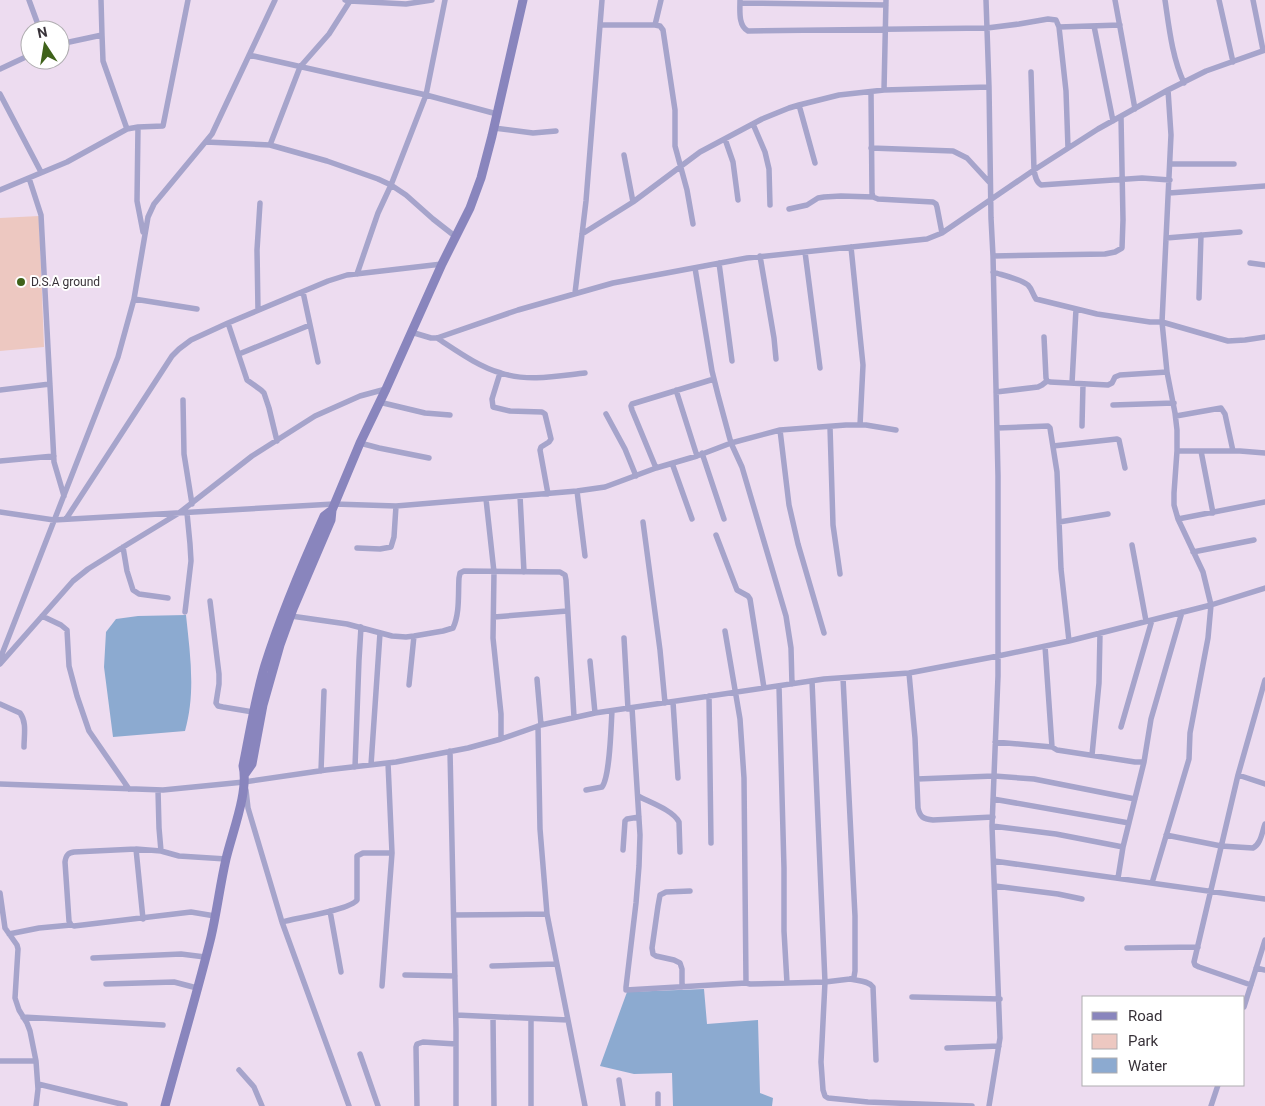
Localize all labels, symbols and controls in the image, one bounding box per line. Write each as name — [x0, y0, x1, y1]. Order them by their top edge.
north arrow — [20, 20, 70, 70]
text: N — [36, 23, 49, 41]
place label: D.S.A ground — [31, 275, 100, 289]
marker: D.S.A ground — [15, 276, 27, 288]
legend — [1082, 996, 1245, 1086]
text: Road — [1128, 1007, 1162, 1025]
text: Park — [1128, 1032, 1159, 1050]
text: Water — [1128, 1057, 1167, 1075]

